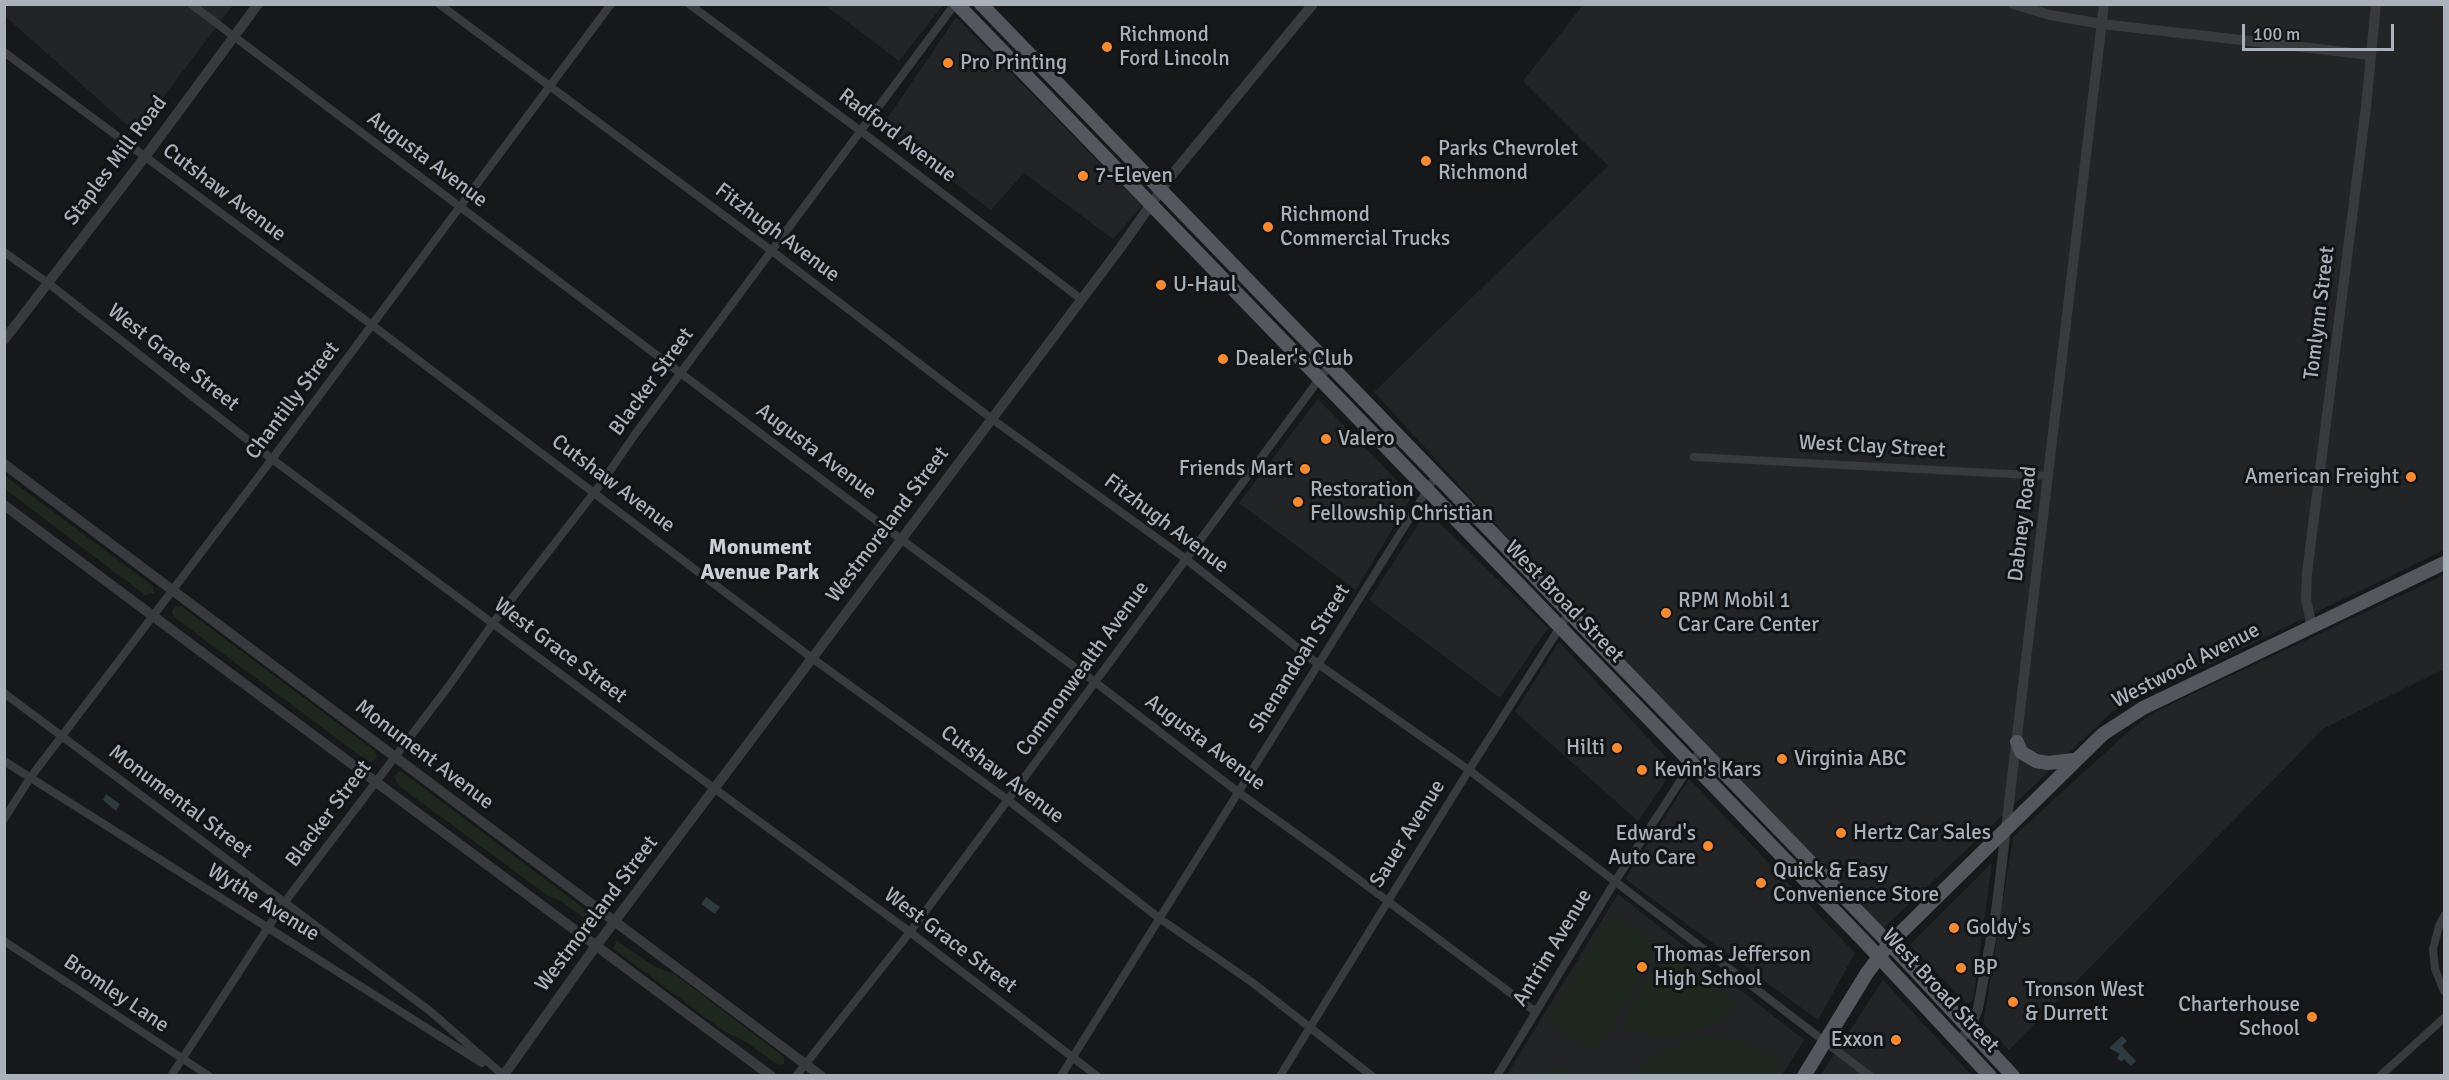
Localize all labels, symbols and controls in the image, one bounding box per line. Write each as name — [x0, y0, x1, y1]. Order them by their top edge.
scale bar — [2245, 12, 2396, 50]
place label: Richmond Ford Lincoln — [1119, 22, 1230, 72]
text: 100 m — [2253, 23, 2300, 45]
marker: Richmond Ford Lincoln — [1100, 40, 1114, 54]
place label: Pro Printing — [960, 50, 1067, 76]
marker: Pro Printing — [941, 56, 955, 70]
street label: Radford Avenue — [833, 84, 961, 188]
street label: Staples Mill Road — [59, 91, 173, 231]
street label: Augusta Avenue — [362, 107, 492, 213]
place label: Parks Chevrolet Richmond — [1438, 136, 1578, 186]
street label: Cutshaw Avenue — [157, 138, 291, 248]
marker: Parks Chevrolet Richmond — [1419, 154, 1433, 168]
place label: 7-Eleven — [1095, 163, 1173, 189]
marker: 7-Eleven — [1076, 169, 1090, 183]
street label: Fitzhugh Avenue — [710, 178, 844, 288]
place label: Richmond Commercial Trucks — [1280, 202, 1450, 252]
marker: Richmond Commercial Trucks — [1261, 220, 1275, 234]
street label: Tomlynn Street — [2299, 245, 2341, 381]
place label: U-Haul — [1173, 272, 1237, 298]
marker: U-Haul — [1154, 278, 1168, 292]
street label: West Grace Street — [102, 299, 244, 417]
street label: Blacker Street — [604, 323, 700, 441]
street label: Chantilly Street — [241, 337, 345, 465]
place label: Dealer's Club — [1235, 346, 1353, 372]
marker: Dealer's Club — [1216, 352, 1230, 366]
street label: Augusta Avenue — [751, 399, 881, 505]
place label: Valero — [1338, 426, 1395, 452]
street label: Cutshaw Avenue — [546, 429, 680, 539]
street label: West Clay Street — [1798, 431, 1946, 463]
marker: Valero — [1319, 432, 1333, 446]
street label: Westmoreland Street — [821, 442, 955, 608]
place label: Friends Mart — [1179, 456, 1293, 482]
marker: Friends Mart — [1298, 462, 1312, 476]
place label: American Freight — [2245, 464, 2399, 490]
street label: Dabney Road — [2003, 465, 2043, 583]
street label: Fitzhugh Avenue — [1099, 469, 1233, 579]
marker: American Freight — [2404, 470, 2418, 484]
place label: Restoration Fellowship Christian — [1310, 477, 1493, 527]
marker: Restoration Fellowship Christian — [1291, 495, 1305, 509]
district label: Monument Avenue Park — [701, 535, 819, 586]
street label: West Broad Street — [1499, 536, 1629, 668]
street label: Commonwealth Avenue — [1011, 577, 1155, 761]
street label: Shenandoah Street — [1244, 580, 1356, 738]
place label: RPM Mobil 1 Car Care Center — [1678, 588, 1819, 638]
street label: West Grace Street — [489, 593, 631, 709]
marker: RPM Mobil 1 Car Care Center — [1659, 606, 1673, 620]
street label: Westwood Avenue — [2108, 618, 2264, 714]
street label: Augusta Avenue — [1140, 690, 1270, 796]
street label: Monument Avenue — [350, 695, 498, 815]
street label: Cutshaw Avenue — [935, 720, 1069, 830]
place label: Hilti — [1566, 735, 1605, 761]
street label: Monumental Street — [103, 740, 257, 864]
marker: Hilti — [1610, 741, 1624, 755]
place label: Virginia ABC — [1794, 746, 1906, 772]
marker: Virginia ABC — [1775, 752, 1789, 766]
street label: Blacker Street — [281, 756, 377, 872]
place label: Kevin's Kars — [1654, 757, 1761, 783]
marker: Kevin's Kars — [1635, 763, 1649, 777]
street label: Sauer Avenue — [1365, 775, 1451, 893]
place label: Hertz Car Sales — [1853, 820, 1991, 846]
place label: Edward's Auto Care — [1608, 821, 1696, 871]
marker: Hertz Car Sales — [1834, 826, 1848, 840]
street label: Westmoreland Street — [530, 831, 664, 997]
marker: Edward's Auto Care — [1701, 839, 1715, 853]
place label: Quick & Easy Convenience Store — [1773, 858, 1939, 908]
street label: Wythe Avenue — [202, 859, 324, 947]
marker: Quick & Easy Convenience Store — [1754, 876, 1768, 890]
street label: West Grace Street — [879, 883, 1021, 999]
street label: Antrim Avenue — [1508, 885, 1598, 1011]
place label: Goldy's — [1966, 915, 2031, 941]
marker: Goldy's — [1947, 921, 1961, 935]
street label: West Broad Street — [1876, 924, 2004, 1058]
place label: Thomas Jefferson High School — [1654, 942, 1811, 992]
street label: Bromley Lane — [59, 950, 173, 1038]
place label: BP — [1973, 955, 1998, 981]
marker: Thomas Jefferson High School — [1635, 960, 1649, 974]
marker: BP — [1954, 961, 1968, 975]
place label: Tronson West & Durrett — [2025, 977, 2144, 1027]
place label: Charterhouse School — [2178, 992, 2300, 1042]
marker: Tronson West & Durrett — [2006, 995, 2020, 1009]
marker: Charterhouse School — [2305, 1010, 2319, 1024]
place label: Exxon — [1831, 1027, 1884, 1053]
marker: Exxon — [1889, 1033, 1903, 1047]

